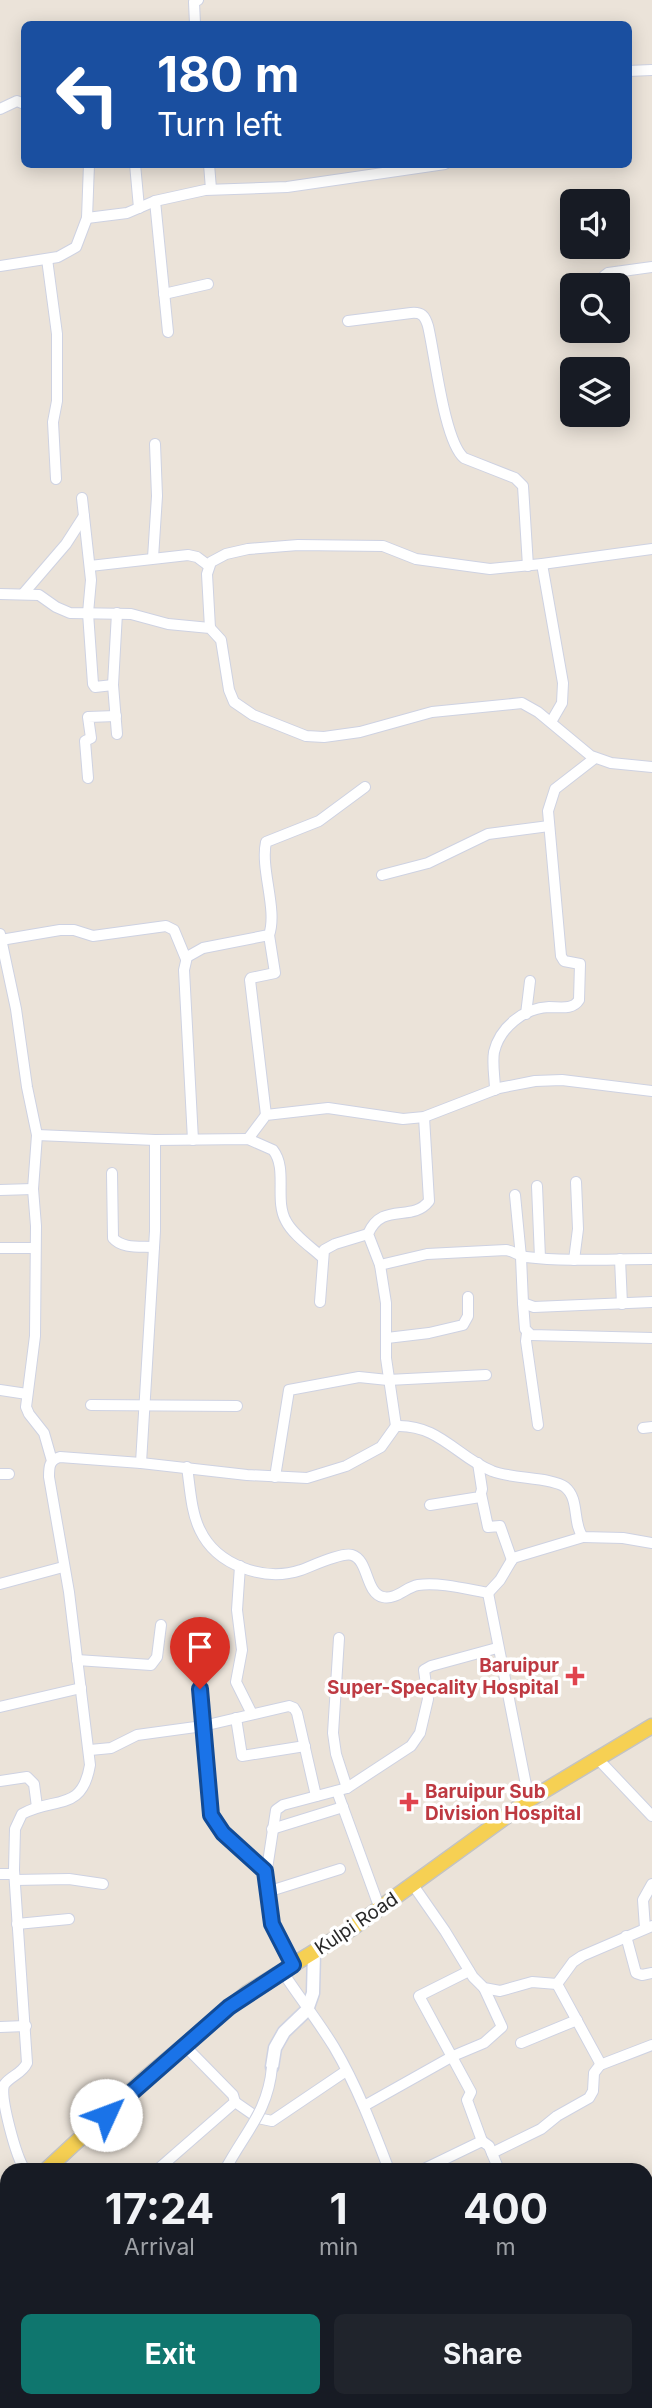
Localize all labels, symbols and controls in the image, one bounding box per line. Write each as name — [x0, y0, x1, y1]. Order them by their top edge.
text: 180 m — [157, 45, 299, 104]
icon: left — [42, 49, 133, 140]
text: Turn left — [157, 105, 282, 144]
map controls — [560, 189, 630, 427]
button: sound — [560, 189, 630, 259]
button: search — [560, 273, 630, 343]
button: layers — [560, 357, 630, 427]
pin — [170, 1617, 230, 1689]
icon: arrive — [181, 1628, 219, 1666]
place label: Baruipur Super-Specality Hospital — [327, 1654, 559, 1699]
marker: Baruipur Super-Specality Hospital — [565, 1666, 585, 1686]
place label: Baruipur Sub Division Hospital — [425, 1780, 581, 1825]
marker: Baruipur Sub Division Hospital — [399, 1792, 419, 1812]
street label: Kulpi Road — [310, 1887, 402, 1960]
position arrow — [69, 2078, 143, 2152]
text: 17:24 — [105, 2183, 214, 2234]
text: 1 — [330, 2183, 348, 2234]
text: 400 — [463, 2183, 548, 2234]
text: Arrival — [124, 2233, 195, 2261]
text: min — [319, 2233, 358, 2261]
text: m — [496, 2233, 516, 2261]
button: Exit — [21, 2314, 320, 2394]
button: Share — [334, 2314, 632, 2394]

